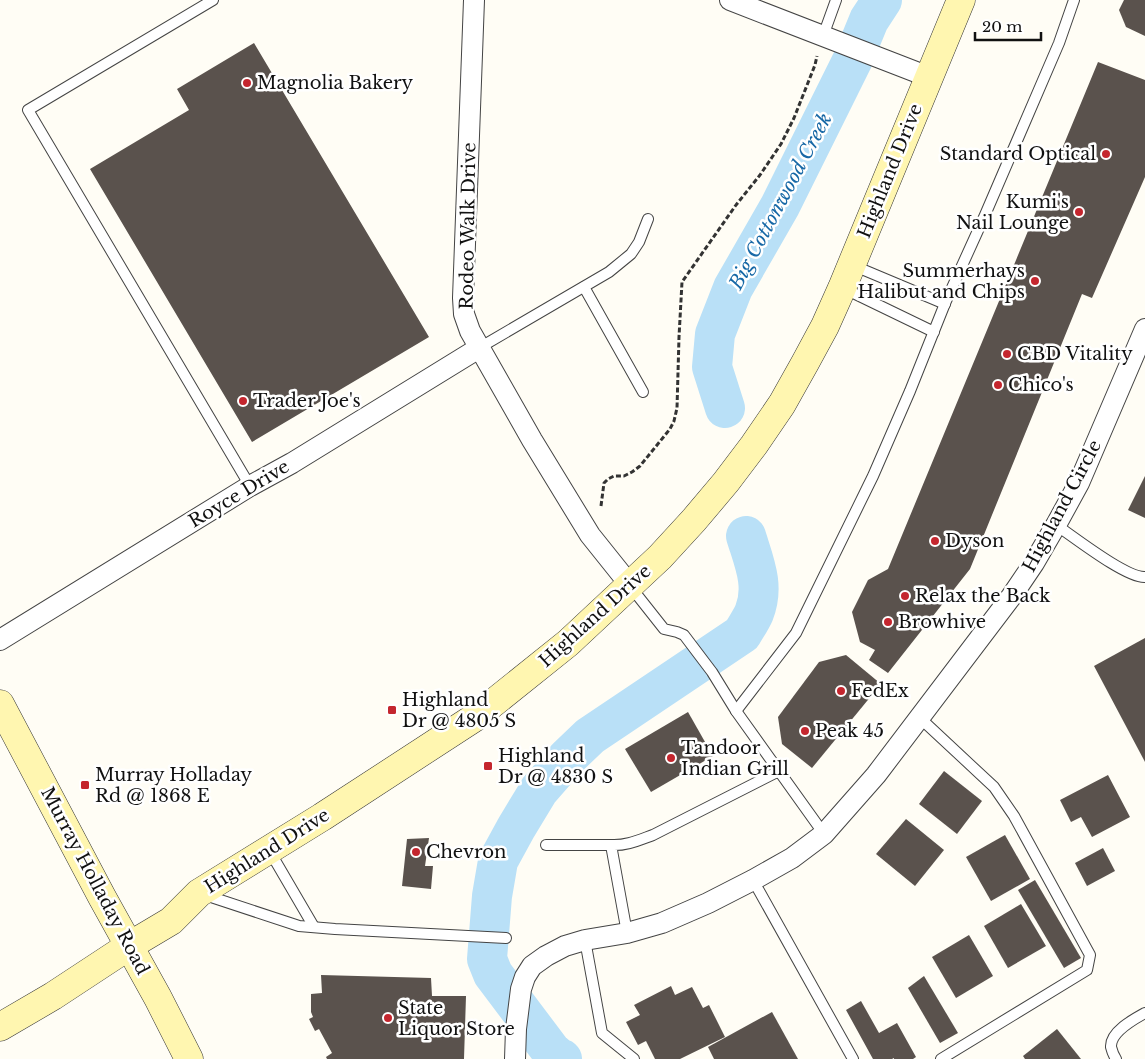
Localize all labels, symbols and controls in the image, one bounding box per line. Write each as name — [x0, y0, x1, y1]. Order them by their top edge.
scale bar — [975, 10, 1041, 42]
text: 20 m — [982, 17, 1022, 36]
place label: Magnolia Bakery — [257, 72, 414, 94]
marker: Magnolia Bakery — [241, 77, 253, 89]
street label: Highland Drive — [853, 101, 927, 241]
water label: Big Cottonwood Creek — [724, 109, 837, 294]
street label: Rodeo Walk Drive — [456, 142, 480, 310]
place label: Standard Optical — [940, 143, 1096, 165]
marker: Standard Optical — [1100, 148, 1112, 160]
place label: Kumi's Nail Lounge — [956, 191, 1069, 234]
marker: Kumi's Nail Lounge — [1073, 206, 1085, 218]
place label: Summerhays Halibut and Chips — [858, 260, 1025, 303]
marker: Summerhays Halibut and Chips — [1029, 275, 1041, 287]
place label: CBD Vitality — [1017, 343, 1133, 365]
marker: CBD Vitality — [1001, 348, 1013, 360]
place label: Chico's — [1008, 374, 1074, 396]
marker: Chico's — [992, 379, 1004, 391]
place label: Trader Joe's — [253, 390, 361, 412]
marker: Trader Joe's — [237, 395, 249, 407]
street label: Highland Circle — [1018, 436, 1106, 576]
street label: Royce Drive — [185, 455, 293, 533]
place label: Dyson — [945, 530, 1005, 552]
marker: Dyson — [929, 535, 941, 547]
street label: Highland Drive — [535, 560, 655, 672]
place label: Relax the Back — [915, 585, 1050, 607]
marker: Relax the Back — [899, 590, 911, 602]
place label: Browhive — [898, 611, 986, 633]
marker: Browhive — [882, 616, 894, 628]
place label: FedEx — [851, 680, 909, 702]
marker: FedEx — [835, 685, 847, 697]
place label: Highland Dr @ 4805 S — [402, 689, 516, 732]
marker: Highland Dr @ 4805 S — [386, 704, 398, 716]
place label: Peak 45 — [815, 720, 884, 742]
marker: Peak 45 — [799, 725, 811, 737]
place label: Tandoor Indian Grill — [681, 737, 789, 780]
place label: Highland Dr @ 4830 S — [498, 745, 613, 788]
marker: Tandoor Indian Grill — [665, 752, 677, 764]
marker: Highland Dr @ 4830 S — [482, 760, 494, 772]
place label: Murray Holladay Rd @ 1868 E — [95, 764, 253, 807]
marker: Murray Holladay Rd @ 1868 E — [79, 779, 91, 791]
street label: Murray Holladay Road — [36, 783, 154, 979]
street label: Highland Drive — [201, 804, 333, 898]
place label: Chevron — [426, 841, 506, 863]
marker: Chevron — [410, 846, 422, 858]
place label: State Liquor Store — [398, 997, 515, 1040]
marker: State Liquor Store — [382, 1012, 394, 1024]

